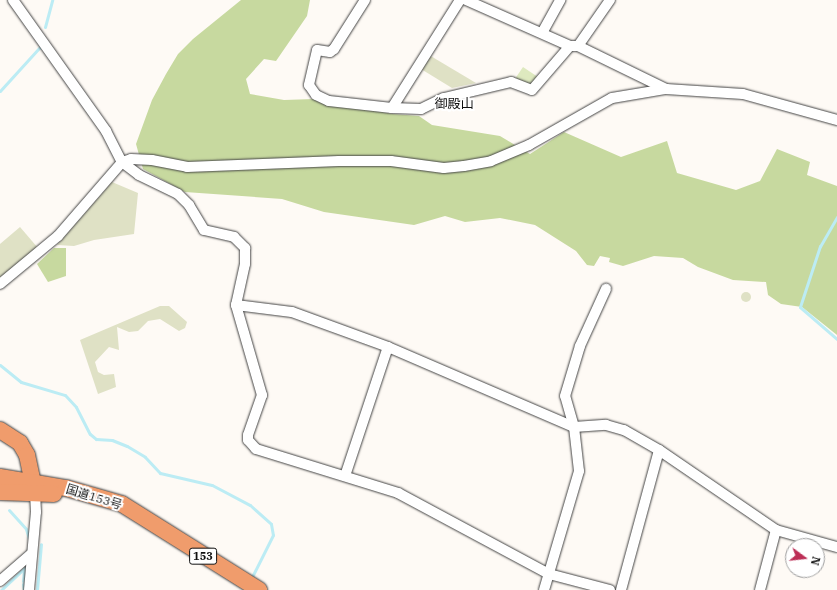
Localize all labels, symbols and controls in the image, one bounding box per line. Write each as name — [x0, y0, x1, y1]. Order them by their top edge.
district label: 御殿山 — [435, 96, 473, 112]
street label: 国道153号 — [64, 482, 124, 512]
north arrow — [785, 538, 825, 578]
road number: 153 — [189, 547, 217, 565]
text: N — [808, 555, 824, 567]

